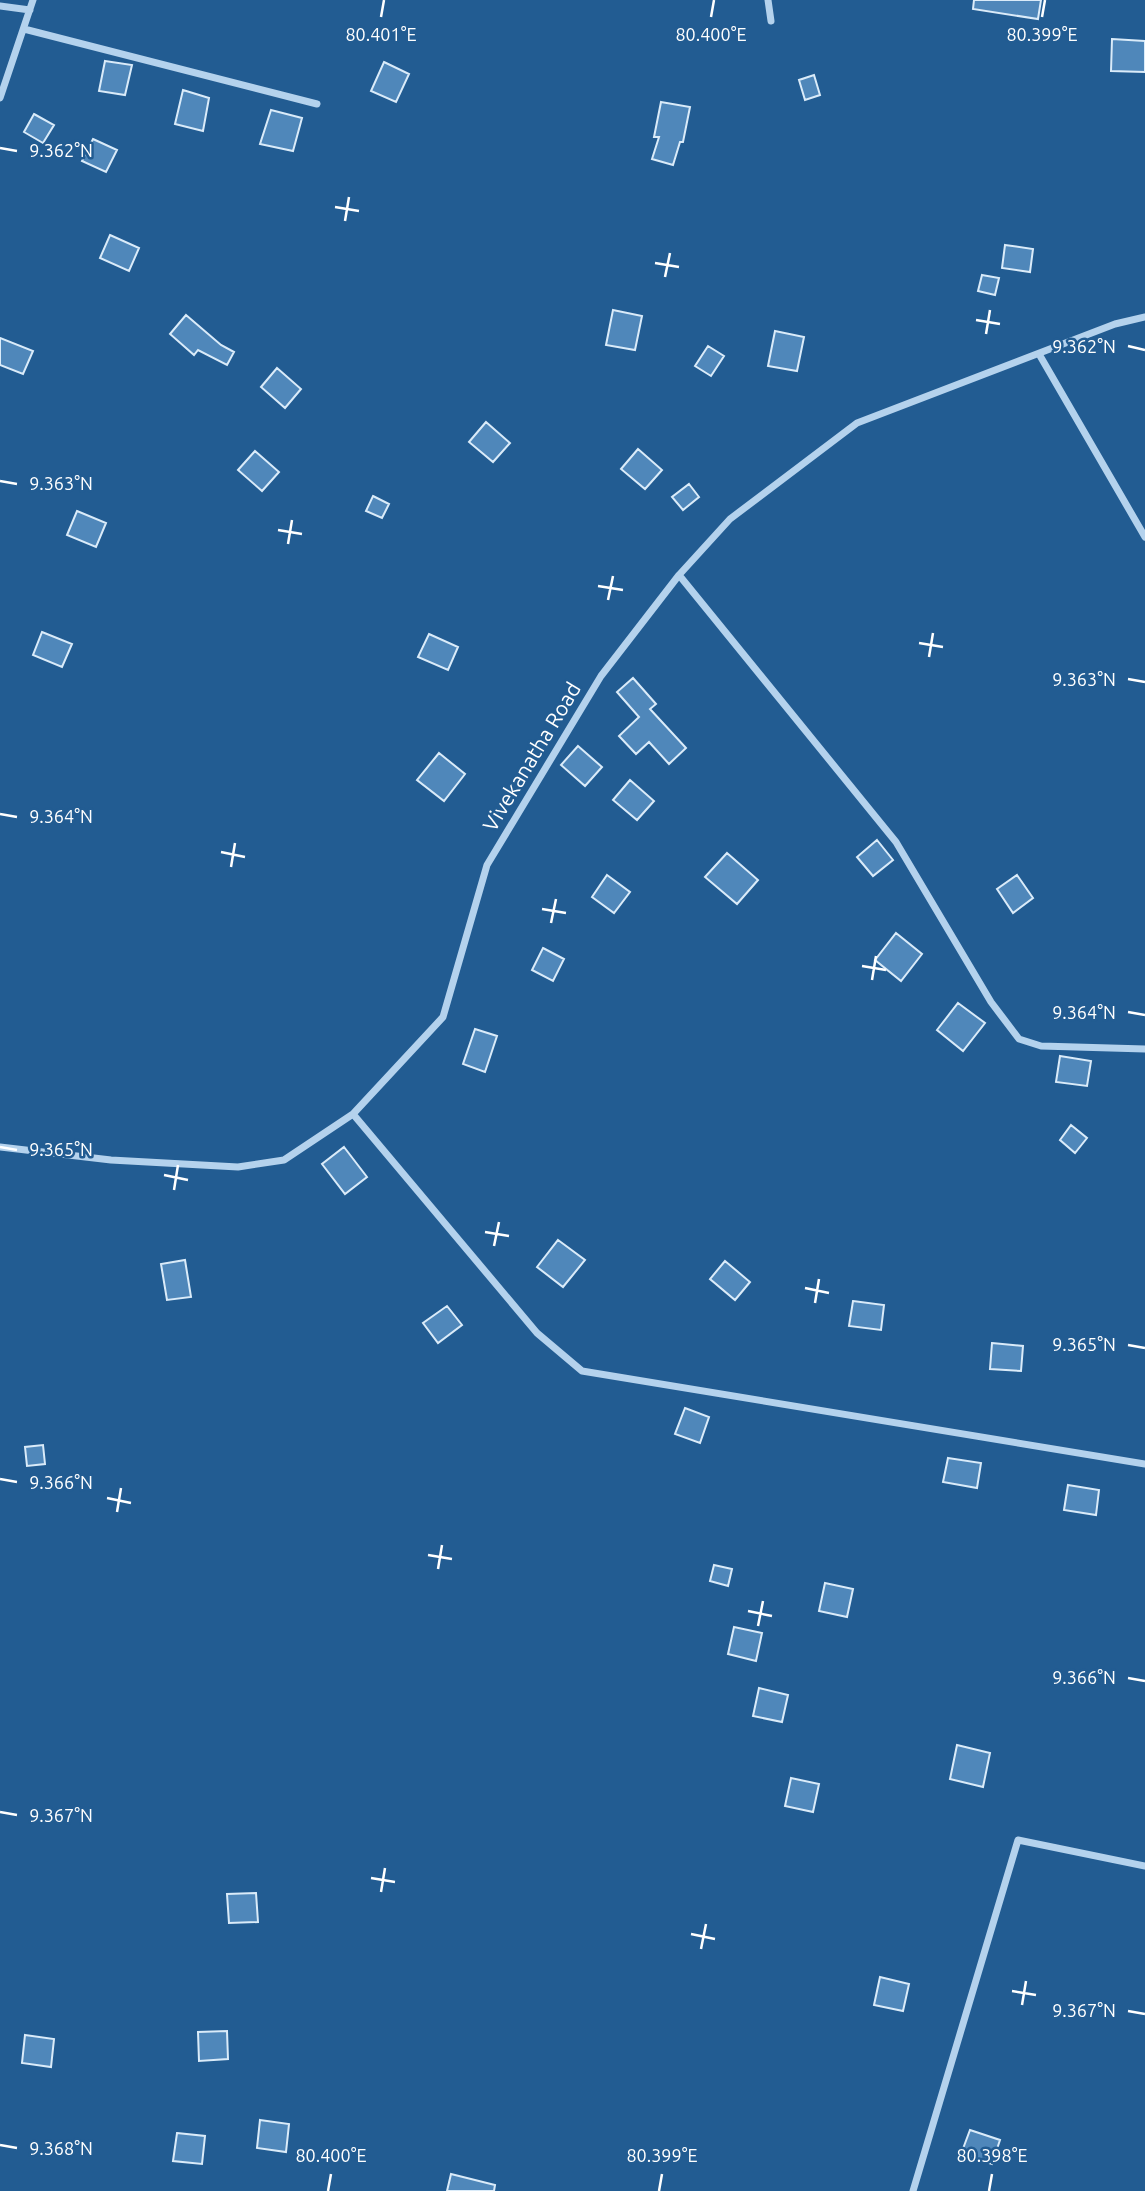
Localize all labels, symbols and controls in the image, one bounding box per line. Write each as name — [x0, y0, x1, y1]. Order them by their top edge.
text: 80.401°E — [345, 24, 417, 44]
text: 80.400°E — [675, 24, 747, 44]
text: 80.399°E — [1006, 24, 1078, 44]
text: 9.362°N — [29, 140, 93, 160]
text: 9.362°N — [1052, 336, 1116, 356]
text: 9.363°N — [29, 473, 93, 493]
text: 9.363°N — [1052, 669, 1116, 689]
street label: Vivekanatha Road — [477, 678, 585, 835]
text: 9.364°N — [29, 806, 93, 826]
text: 9.364°N — [1052, 1002, 1116, 1022]
text: 9.365°N — [29, 1139, 93, 1159]
text: 9.365°N — [1052, 1334, 1116, 1354]
text: 9.366°N — [29, 1472, 93, 1492]
text: 9.366°N — [1052, 1667, 1116, 1687]
text: 9.367°N — [29, 1805, 93, 1825]
text: 9.367°N — [1052, 2000, 1116, 2020]
text: 9.368°N — [29, 2138, 93, 2158]
text: 80.400°E — [295, 2145, 367, 2165]
text: 80.399°E — [626, 2145, 698, 2165]
text: 80.398°E — [956, 2145, 1028, 2165]

